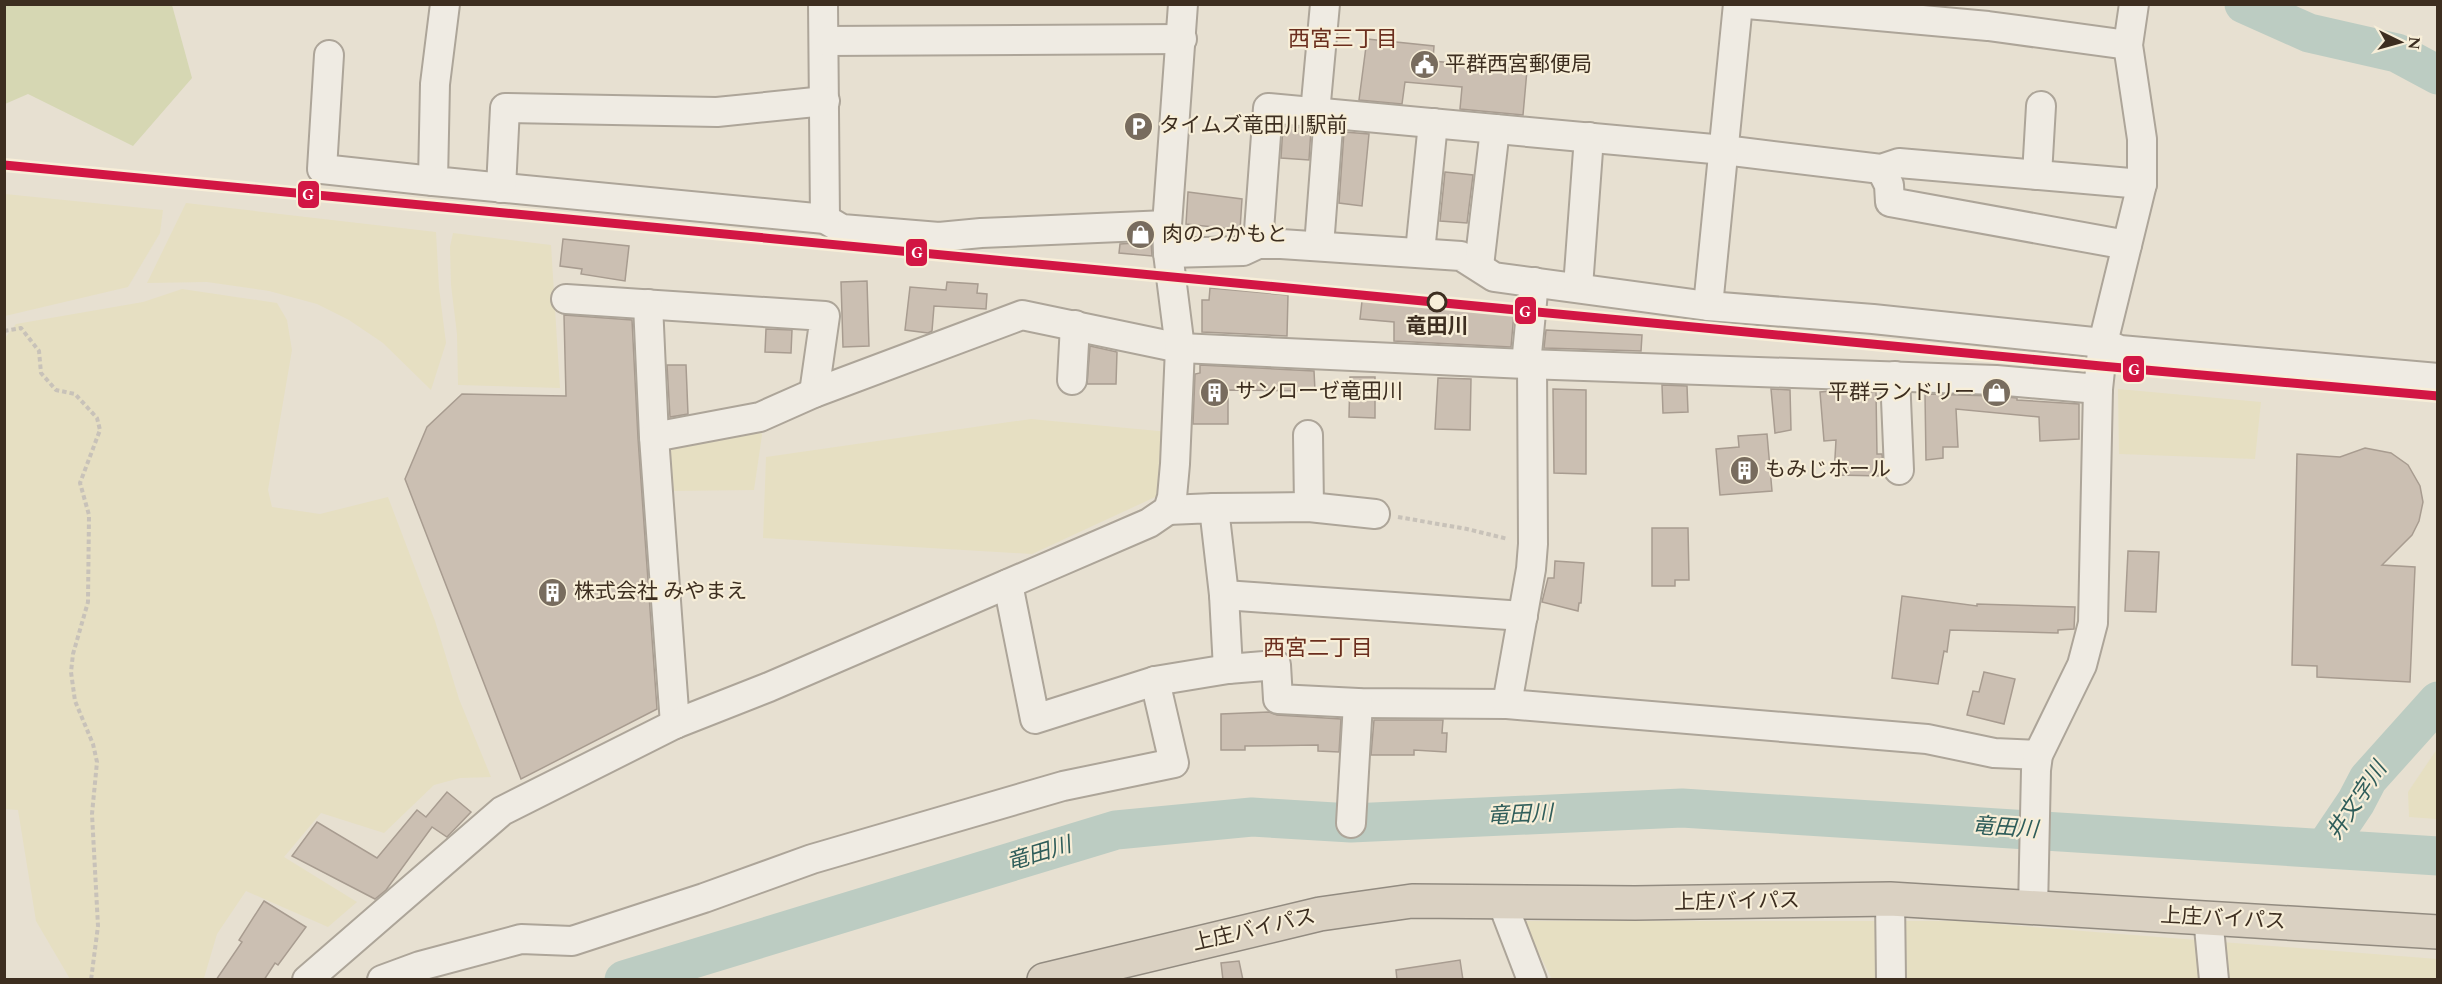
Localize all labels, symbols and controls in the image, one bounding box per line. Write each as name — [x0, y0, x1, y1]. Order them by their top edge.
north arrow — [2370, 12, 2430, 72]
district label: 西宮三丁目 — [1288, 23, 1398, 56]
text: N — [2401, 36, 2426, 51]
public building icon: 平群西宮郵便局 — [1408, 49, 1440, 81]
place label: 平群西宮郵便局 — [1445, 49, 1592, 81]
parking icon: タイムズ竜田川駅前 — [1122, 110, 1154, 142]
place label: タイムズ竜田川駅前 — [1159, 110, 1348, 142]
line badge: G — [297, 180, 320, 209]
text: G — [302, 183, 314, 207]
shop icon: 肉のつかもと — [1125, 219, 1157, 251]
place label: 肉のつかもと — [1162, 219, 1288, 251]
line badge: G — [905, 238, 928, 267]
text: G — [911, 241, 923, 265]
marker: 竜田川 — [1427, 292, 1447, 312]
line badge: G — [1514, 296, 1537, 325]
text: G — [1519, 300, 1531, 324]
place label: 竜田川 — [1406, 311, 1469, 343]
line badge: G — [2122, 355, 2145, 383]
text: G — [2128, 358, 2140, 382]
building icon: サンローゼ竜田川 — [1198, 376, 1230, 408]
place label: サンローゼ竜田川 — [1235, 376, 1403, 408]
place label: 平群ランドリー — [1828, 377, 1975, 409]
shop icon: 平群ランドリー — [1980, 377, 2012, 409]
building icon: もみじホール — [1728, 454, 1760, 486]
place label: もみじホール — [1765, 454, 1891, 486]
building icon: 株式会社 みやまえ — [537, 576, 569, 608]
place label: 株式会社 みやまえ — [574, 576, 747, 608]
district label: 西宮二丁目 — [1263, 632, 1373, 665]
water label: 井文字川 — [2319, 754, 2396, 847]
water label: 竜田川 — [1486, 797, 1556, 833]
water label: 竜田川 — [1971, 809, 2041, 847]
water label: 竜田川 — [1003, 828, 1077, 879]
street label: 上庄バイパス — [1674, 885, 1800, 919]
street label: 上庄バイパス — [1189, 900, 1319, 960]
street label: 上庄バイパス — [2159, 900, 2287, 938]

